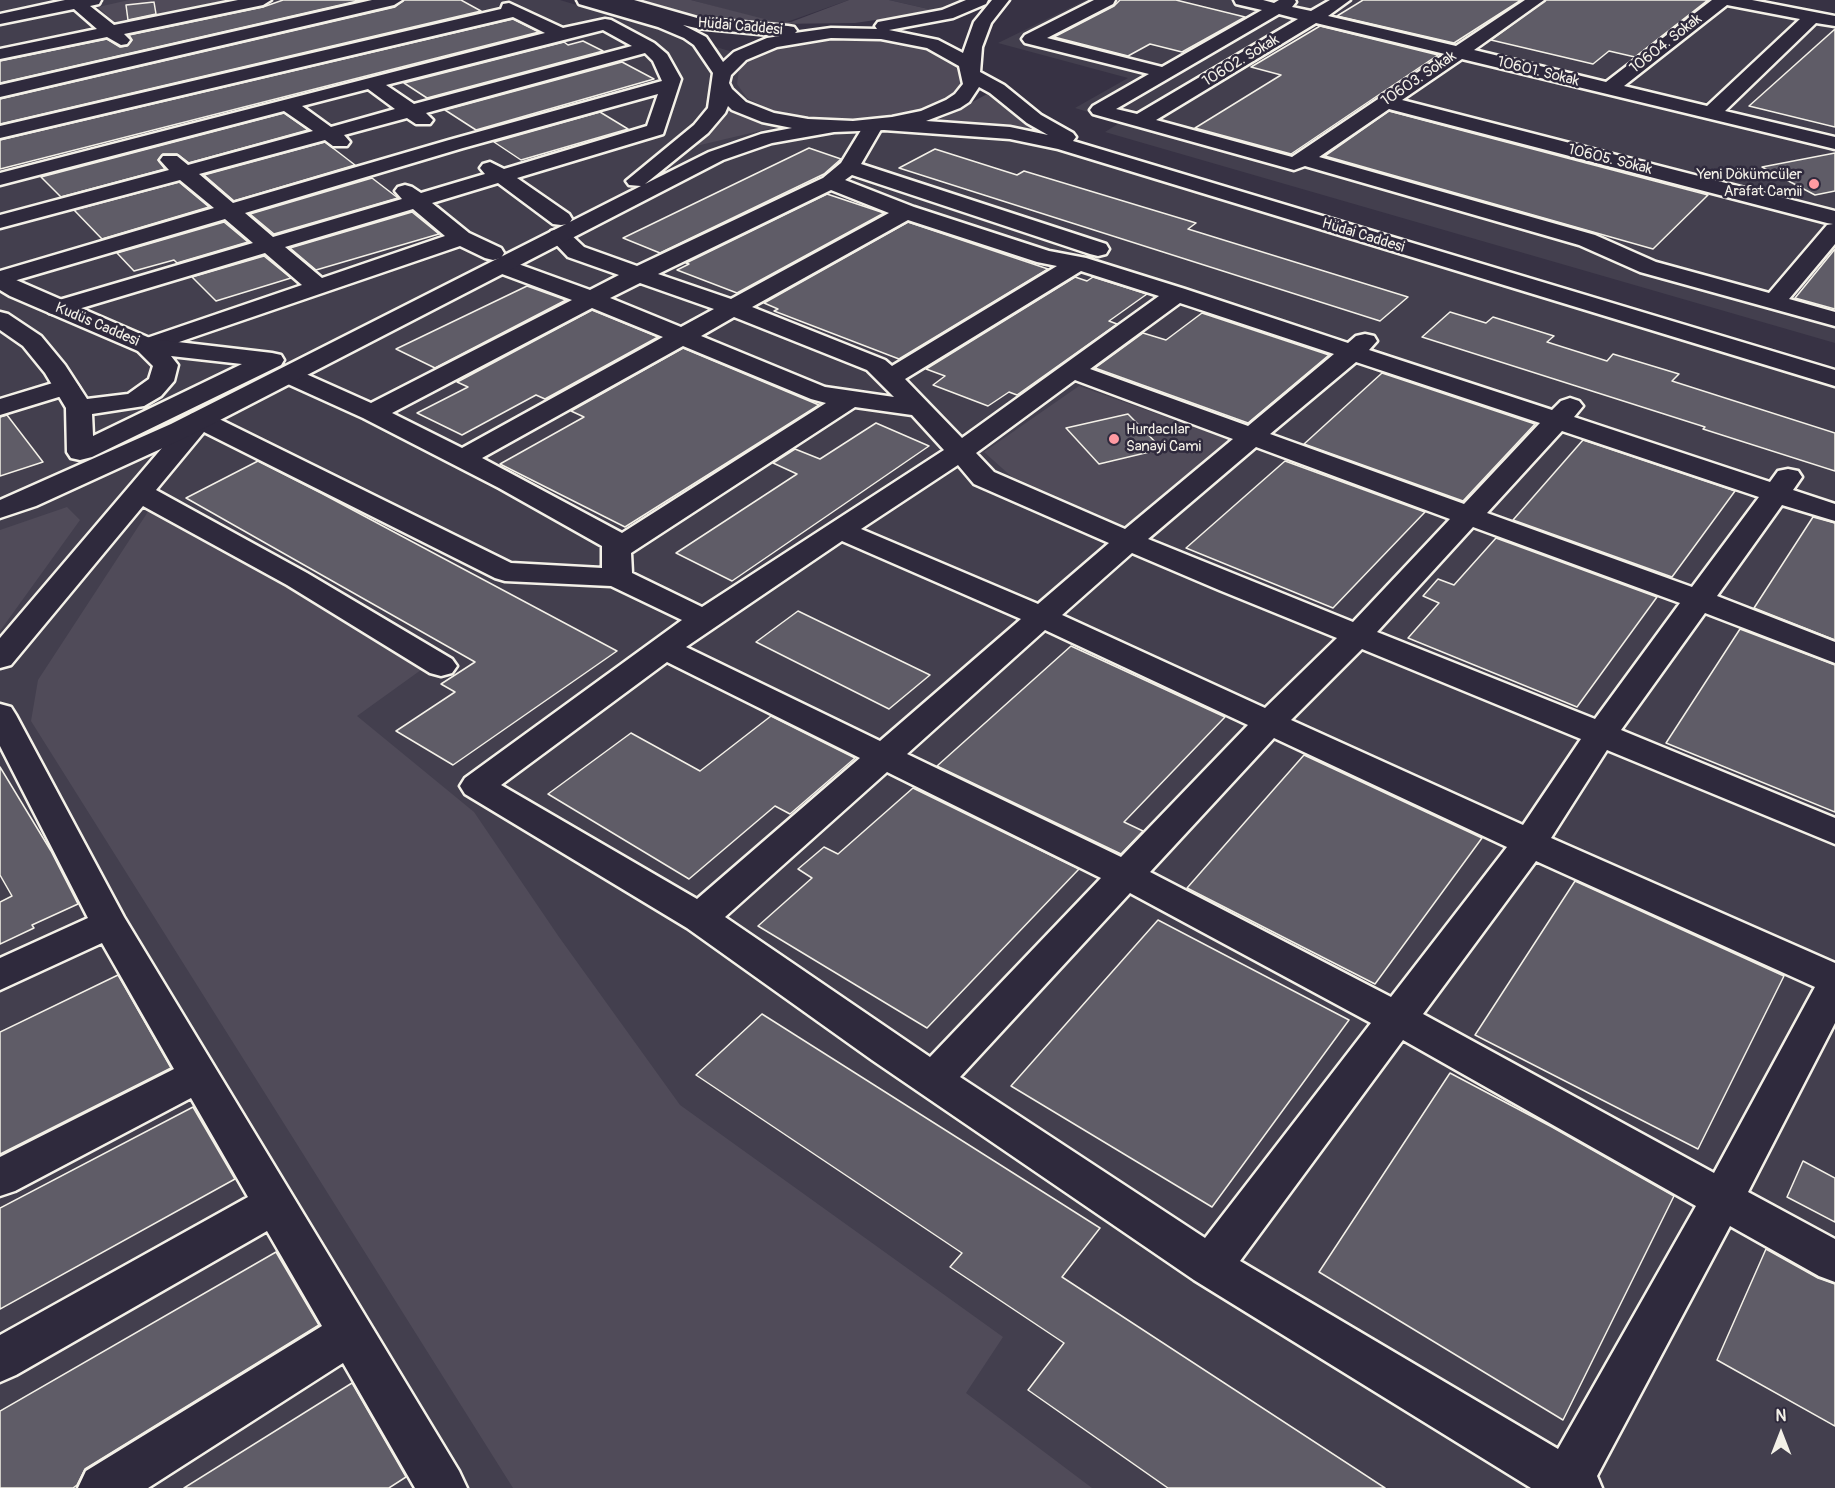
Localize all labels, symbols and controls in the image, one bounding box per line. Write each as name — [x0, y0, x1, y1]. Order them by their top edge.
street label: 10604. Sokak — [1626, 10, 1706, 78]
street label: Hüdai Caddesi — [697, 14, 783, 40]
street label: 10602. Sokak — [1199, 31, 1283, 91]
street label: 10603. Sokak — [1378, 47, 1460, 111]
street label: 10601. Sokak — [1495, 53, 1581, 91]
street label: 10605. Sokak — [1566, 141, 1654, 179]
place label: Yeni Dökümcüler Arafat Camii — [1697, 166, 1802, 201]
marker: Yeni Dökümcüler Arafat Camii — [1807, 177, 1821, 191]
street label: Hüdai Caddesi — [1320, 215, 1406, 257]
street label: Kudüs Caddesi — [52, 299, 142, 351]
place label: Hurdacılar Sanayi Cami — [1126, 421, 1201, 456]
marker: Hurdacılar Sanayi Cami — [1107, 432, 1121, 446]
north arrow — [1751, 1404, 1811, 1464]
text: N — [1776, 1406, 1786, 1426]

